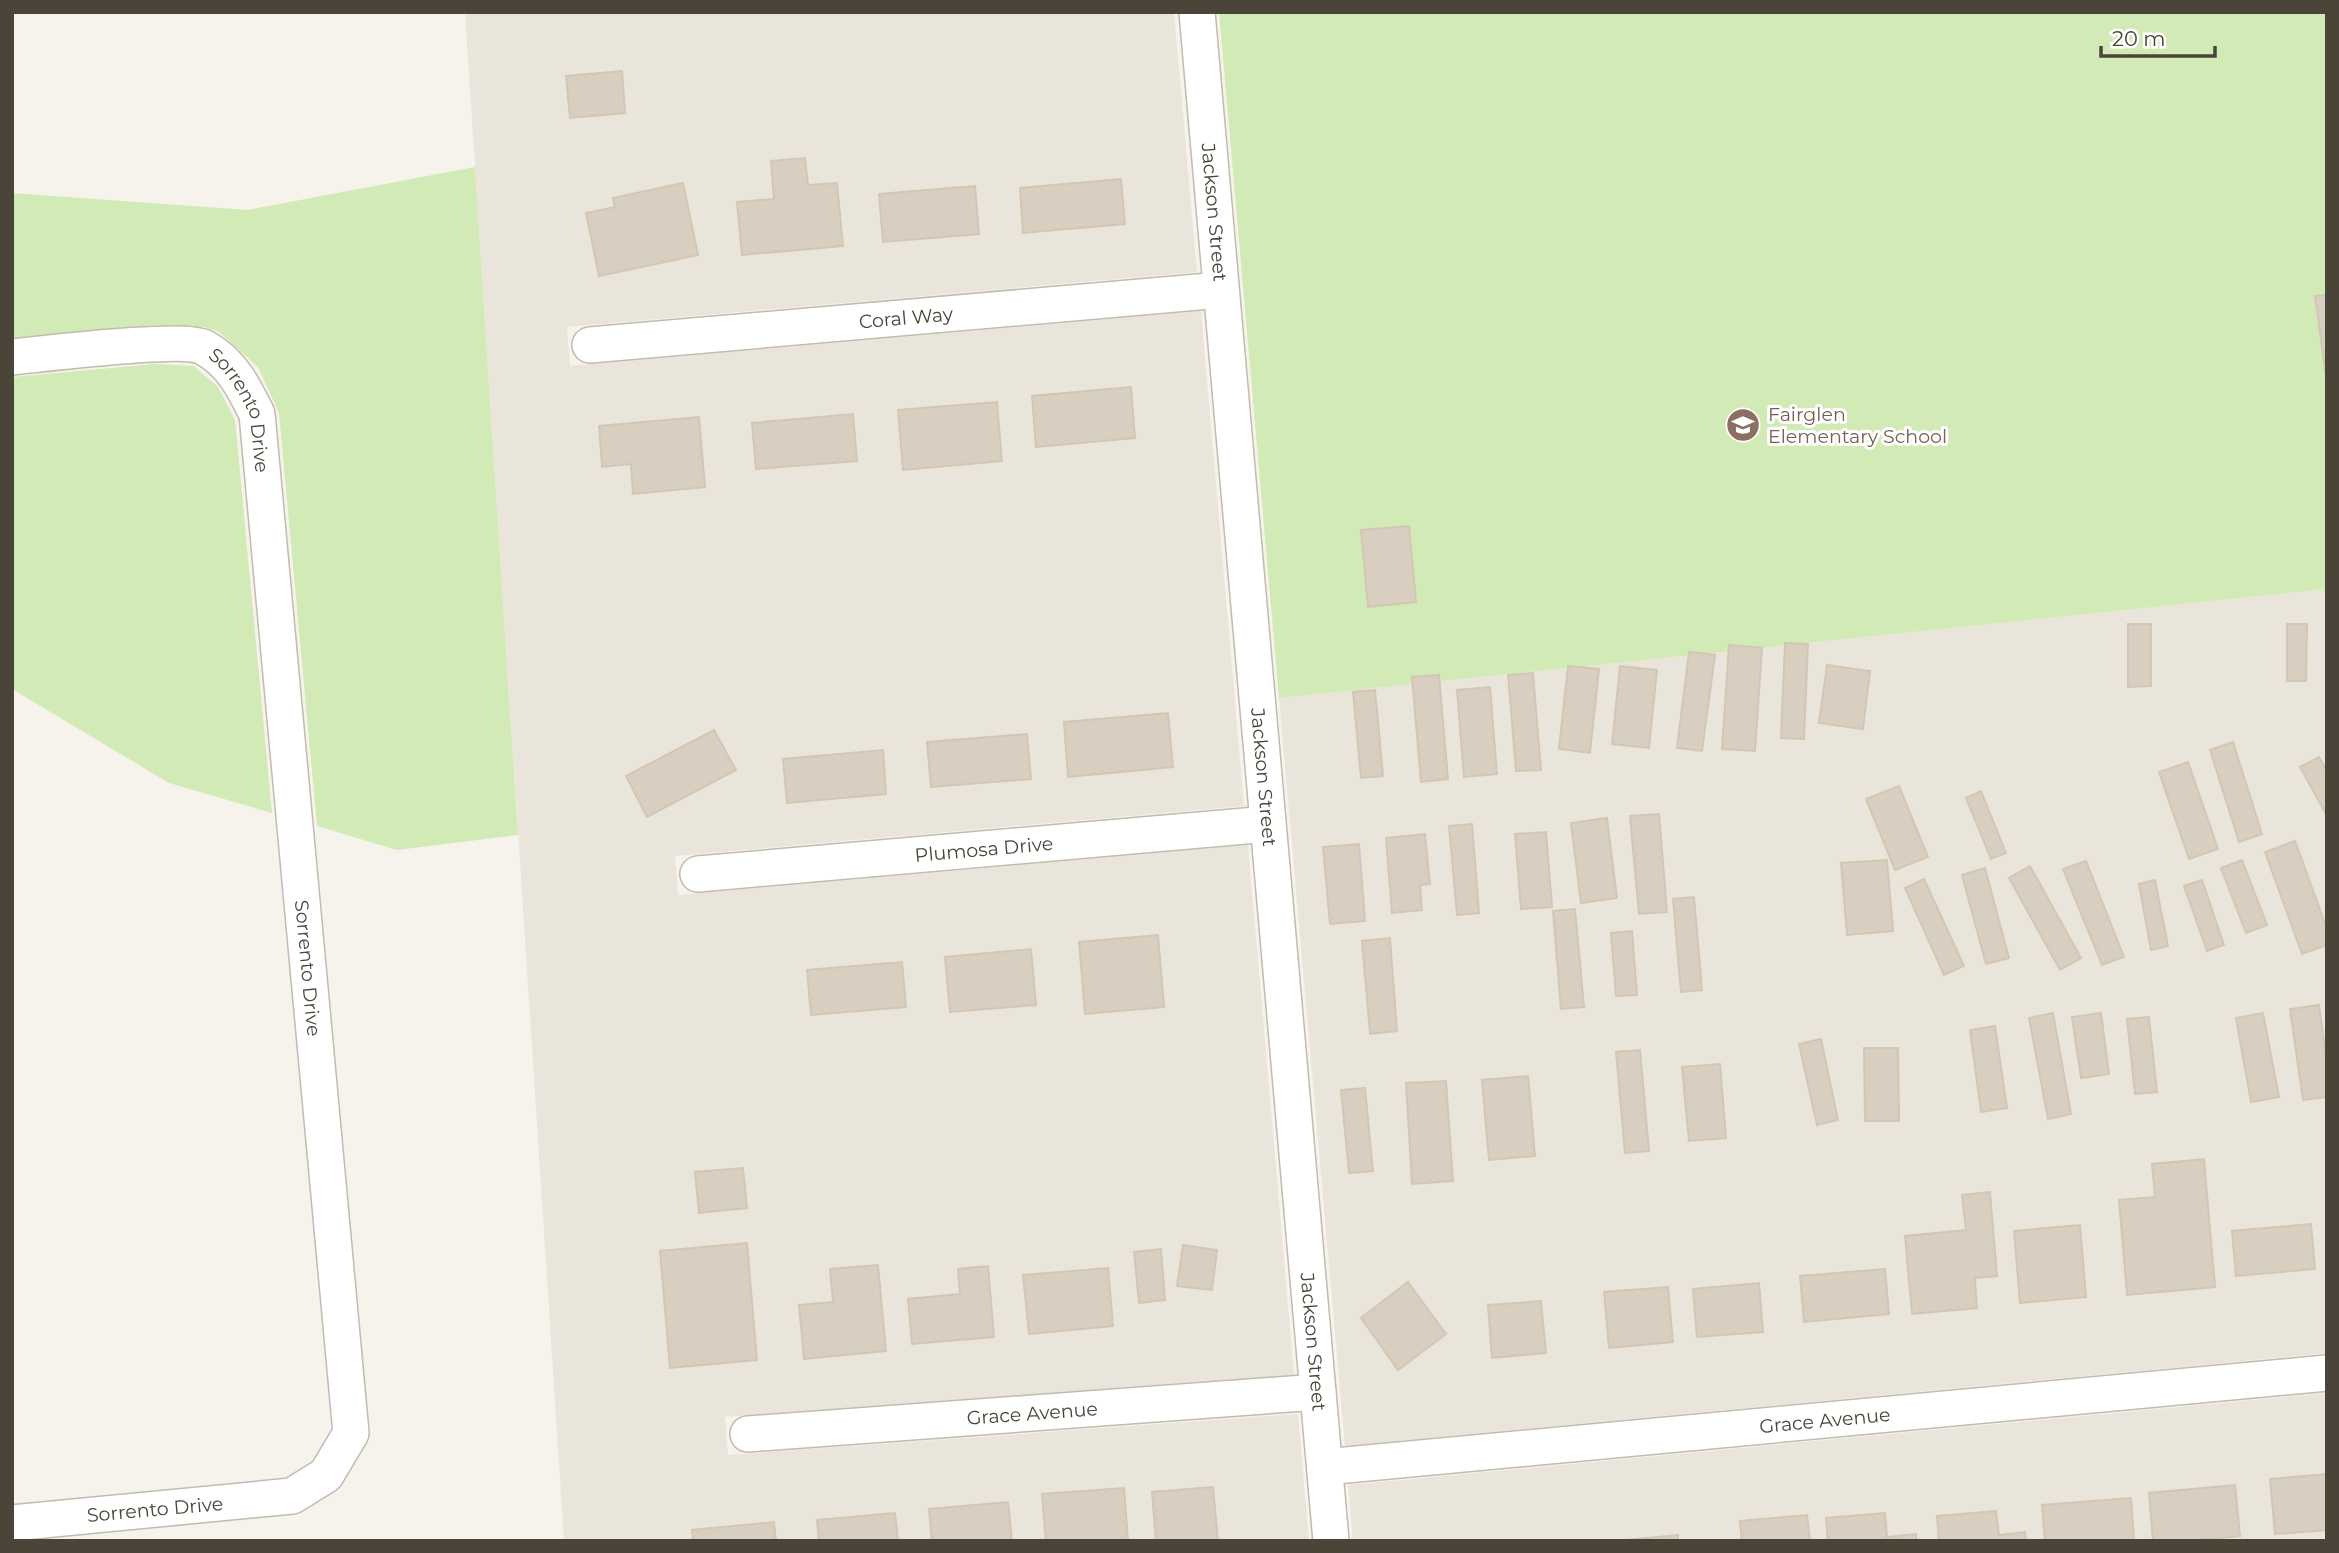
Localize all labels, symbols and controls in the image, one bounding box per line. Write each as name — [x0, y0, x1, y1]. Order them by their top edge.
scale bar — [2101, 14, 2215, 58]
text: 20 m — [2112, 26, 2166, 51]
street label: Jackson Street — [1196, 141, 1232, 283]
street label: Coral Way — [858, 302, 955, 334]
street label: Sorrento Drive — [204, 343, 273, 474]
place label: Fairglen Elementary School — [1768, 403, 1947, 448]
school or university icon: Fairglen Elementary School — [1724, 406, 1762, 444]
street label: Jackson Street — [1246, 706, 1281, 848]
street label: Plumosa Drive — [914, 832, 1054, 867]
street label: Sorrento Drive — [290, 899, 325, 1037]
street label: Jackson Street — [1295, 1271, 1331, 1412]
street label: Grace Avenue — [966, 1397, 1099, 1430]
street label: Grace Avenue — [1758, 1403, 1891, 1438]
street label: Sorrento Drive — [86, 1492, 224, 1527]

